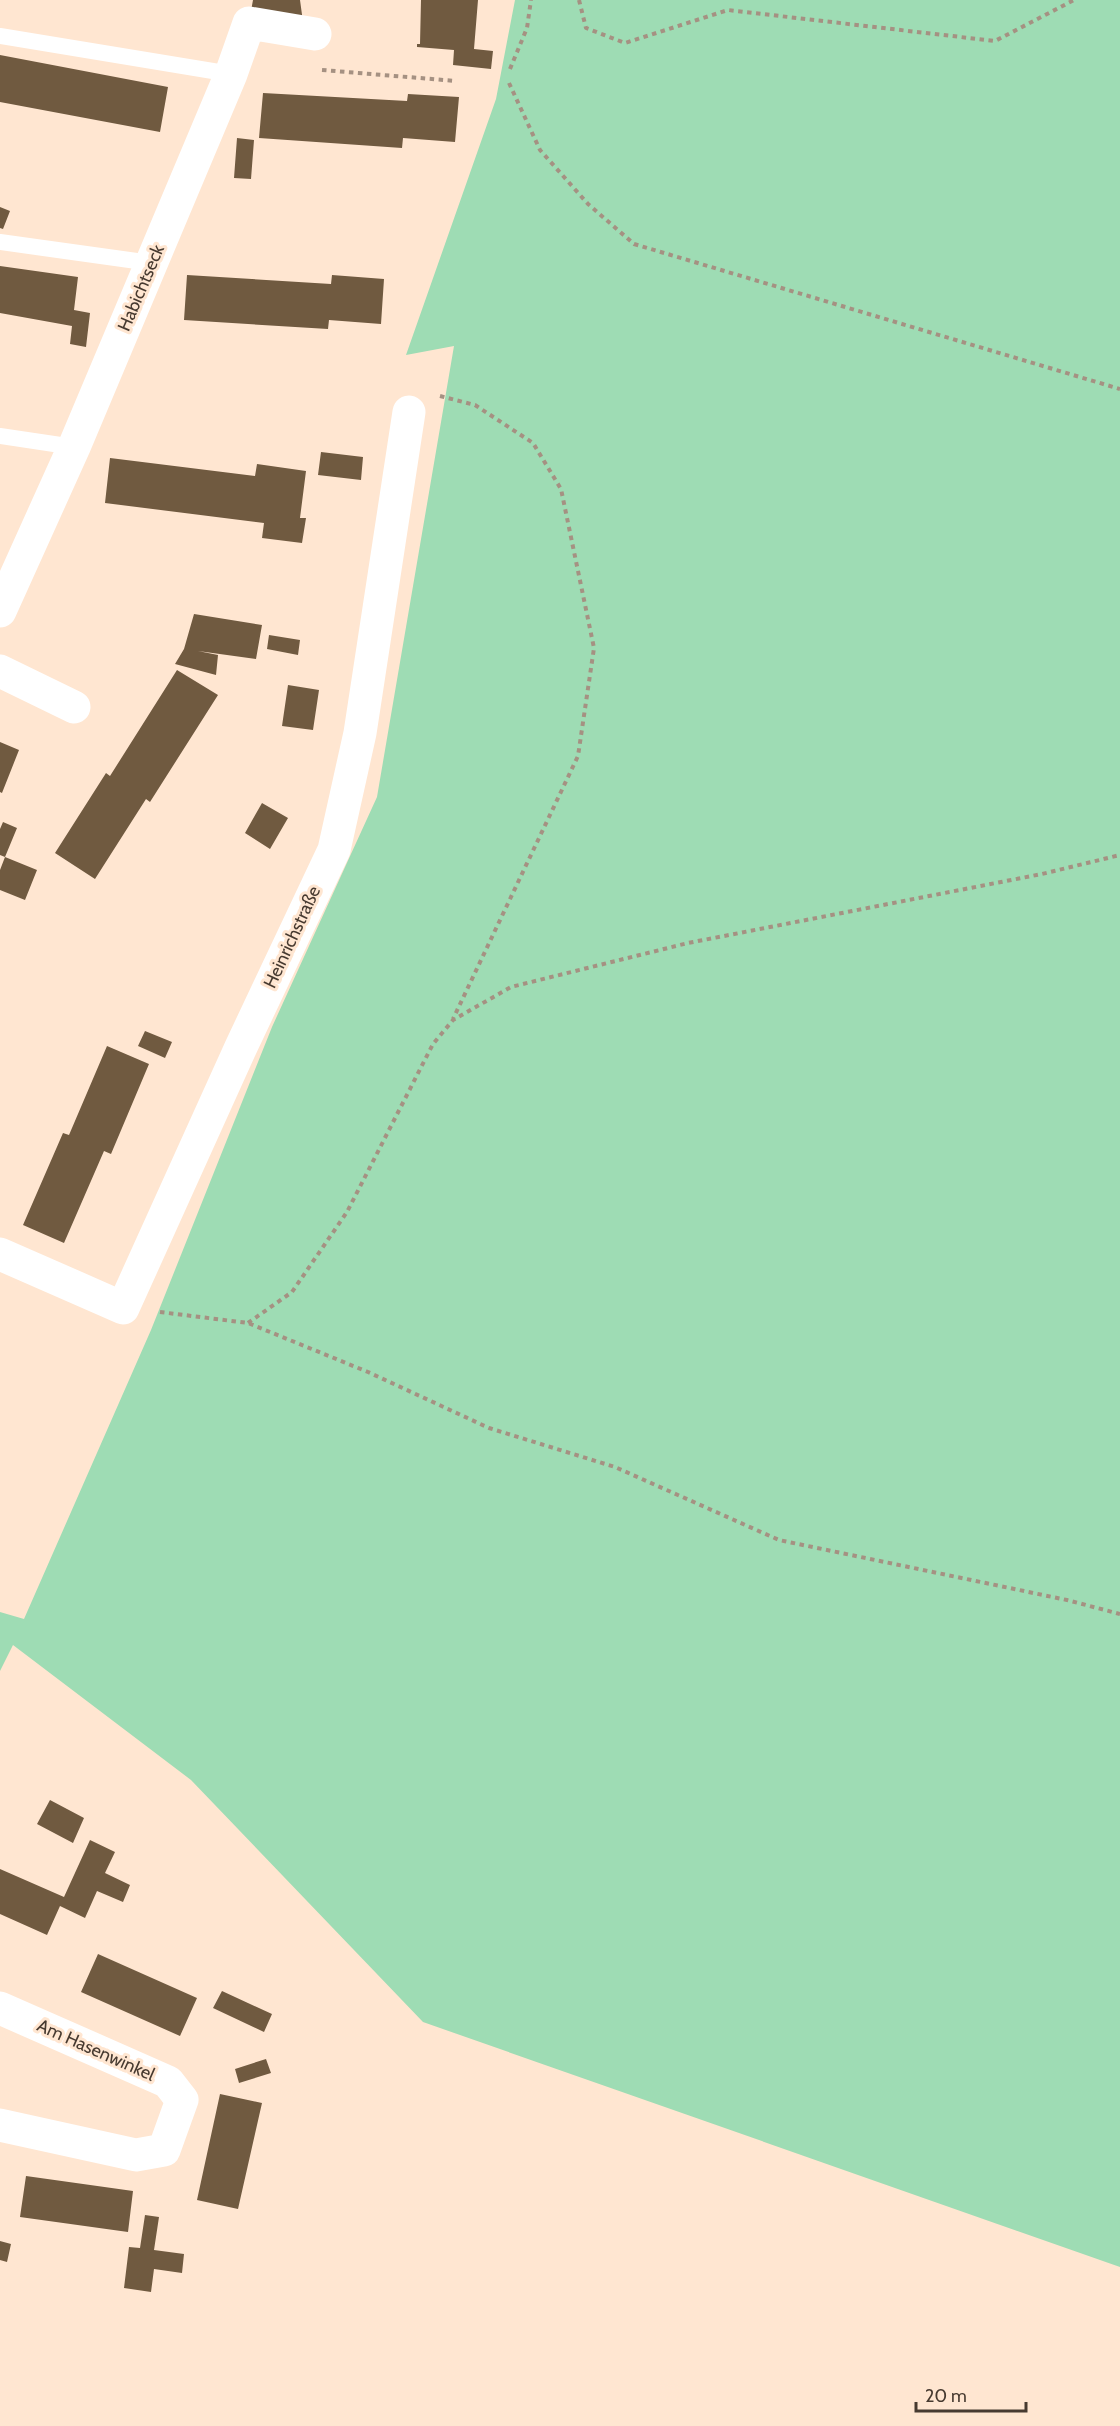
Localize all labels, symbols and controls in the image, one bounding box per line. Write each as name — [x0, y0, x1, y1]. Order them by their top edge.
street label: Habichtseck — [113, 241, 169, 335]
street label: Heinrichstraße — [259, 882, 325, 992]
street label: Am Hasenwinkel — [34, 2014, 159, 2086]
scale bar — [916, 2375, 1026, 2413]
text: 20 m — [925, 2385, 967, 2407]

